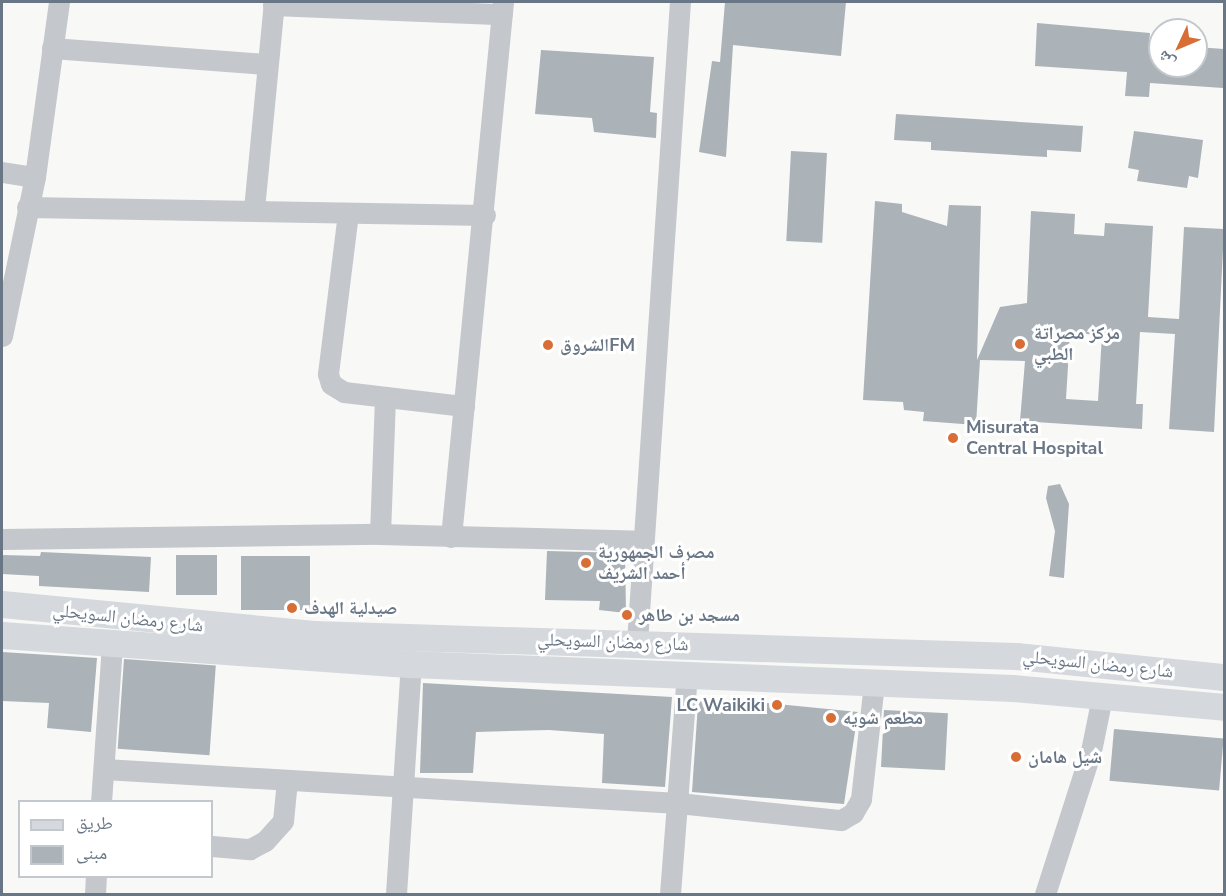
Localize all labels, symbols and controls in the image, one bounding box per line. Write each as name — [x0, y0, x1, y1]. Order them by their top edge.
north arrow — [1148, 18, 1208, 78]
text: ش — [1153, 45, 1180, 73]
place label: مركز مصراتة الطبي — [1034, 323, 1120, 366]
place label: الشروقFM — [560, 334, 635, 356]
marker: مركز مصراتة الطبي — [1011, 335, 1029, 353]
marker: الشروقFM — [541, 338, 555, 352]
place label: Misurata Central Hospital — [966, 417, 1103, 460]
marker: Misurata Central Hospital — [944, 429, 962, 447]
place label: مصرف الجمهورية أحمد الشريف — [598, 542, 715, 584]
marker: مصرف الجمهورية أحمد الشريف — [579, 556, 593, 570]
place label: صيدلية الهدف — [304, 597, 397, 619]
street label: شارع رمضان السويحلي — [52, 599, 204, 637]
marker: صيدلية الهدف — [285, 601, 299, 615]
place label: مسجد بن طاهر — [639, 604, 740, 626]
marker: مسجد بن طاهر — [620, 608, 634, 622]
street label: شارع رمضان السويحلي — [537, 629, 689, 655]
street label: شارع رمضان السويحلي — [1022, 645, 1174, 683]
place label: LC Waikiki — [677, 694, 765, 716]
marker: LC Waikiki — [770, 698, 784, 712]
place label: مطعم شويه — [843, 707, 923, 729]
marker: مطعم شويه — [824, 711, 838, 725]
place label: شيل هامان — [1028, 746, 1102, 768]
marker: شيل هامان — [1009, 750, 1023, 764]
legend — [18, 800, 213, 878]
text: طريق — [76, 811, 113, 835]
text: مبنى — [76, 841, 107, 865]

